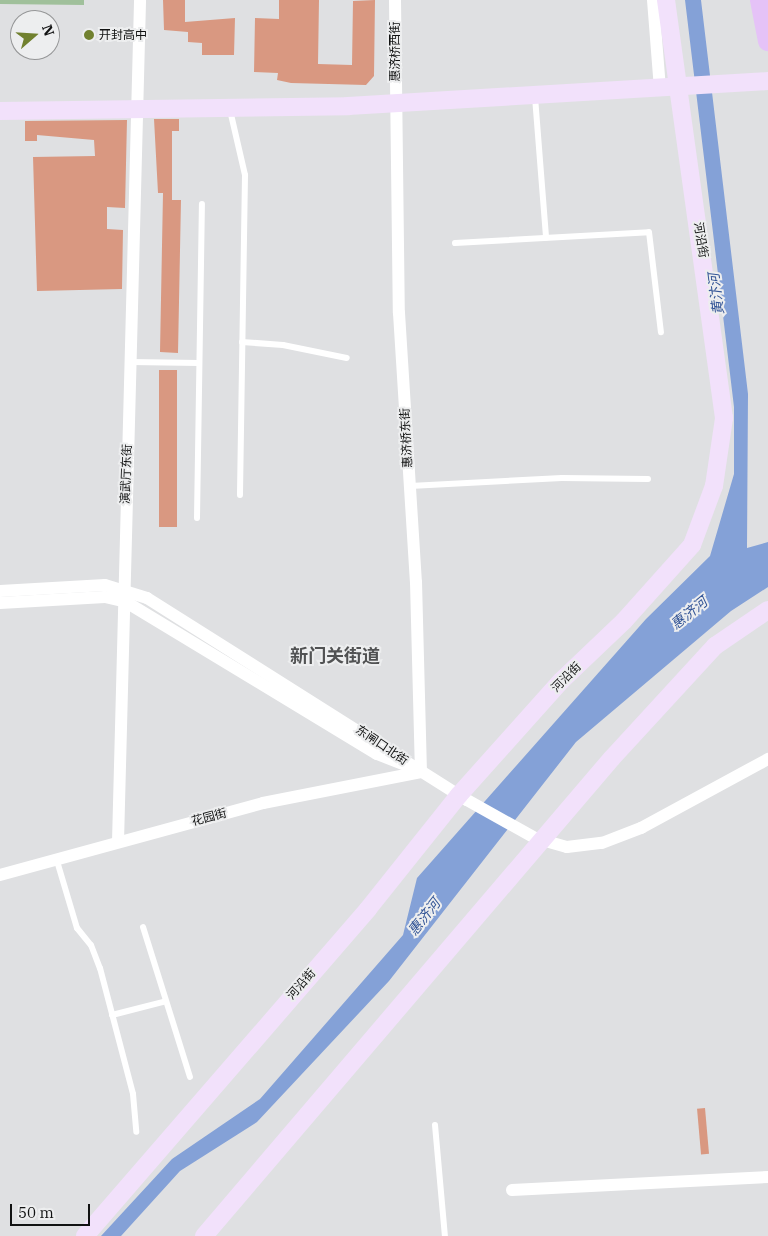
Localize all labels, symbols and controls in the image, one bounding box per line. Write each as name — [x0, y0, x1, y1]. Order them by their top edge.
north arrow — [10, 10, 60, 60]
text: N — [38, 22, 59, 39]
street label: 惠济桥西街 — [388, 22, 402, 82]
place label: 开封高中 — [99, 28, 147, 42]
marker: 开封高中 — [83, 29, 95, 41]
street label: 河沿街 — [691, 221, 711, 259]
water label: 黄汴河 — [705, 272, 727, 316]
street label: 惠济桥东街 — [397, 408, 415, 468]
street label: 演武厅东街 — [118, 444, 134, 504]
water label: 惠济河 — [667, 593, 711, 633]
district label: 新门关街道 — [290, 645, 380, 667]
street label: 河沿街 — [548, 659, 584, 695]
street label: 东闸口北街 — [353, 722, 411, 768]
street label: 花园街 — [190, 805, 228, 829]
water label: 惠济河 — [404, 895, 444, 939]
street label: 河沿街 — [284, 966, 318, 1002]
scale bar — [12, 1194, 92, 1226]
text: 50 m — [18, 1203, 54, 1222]

